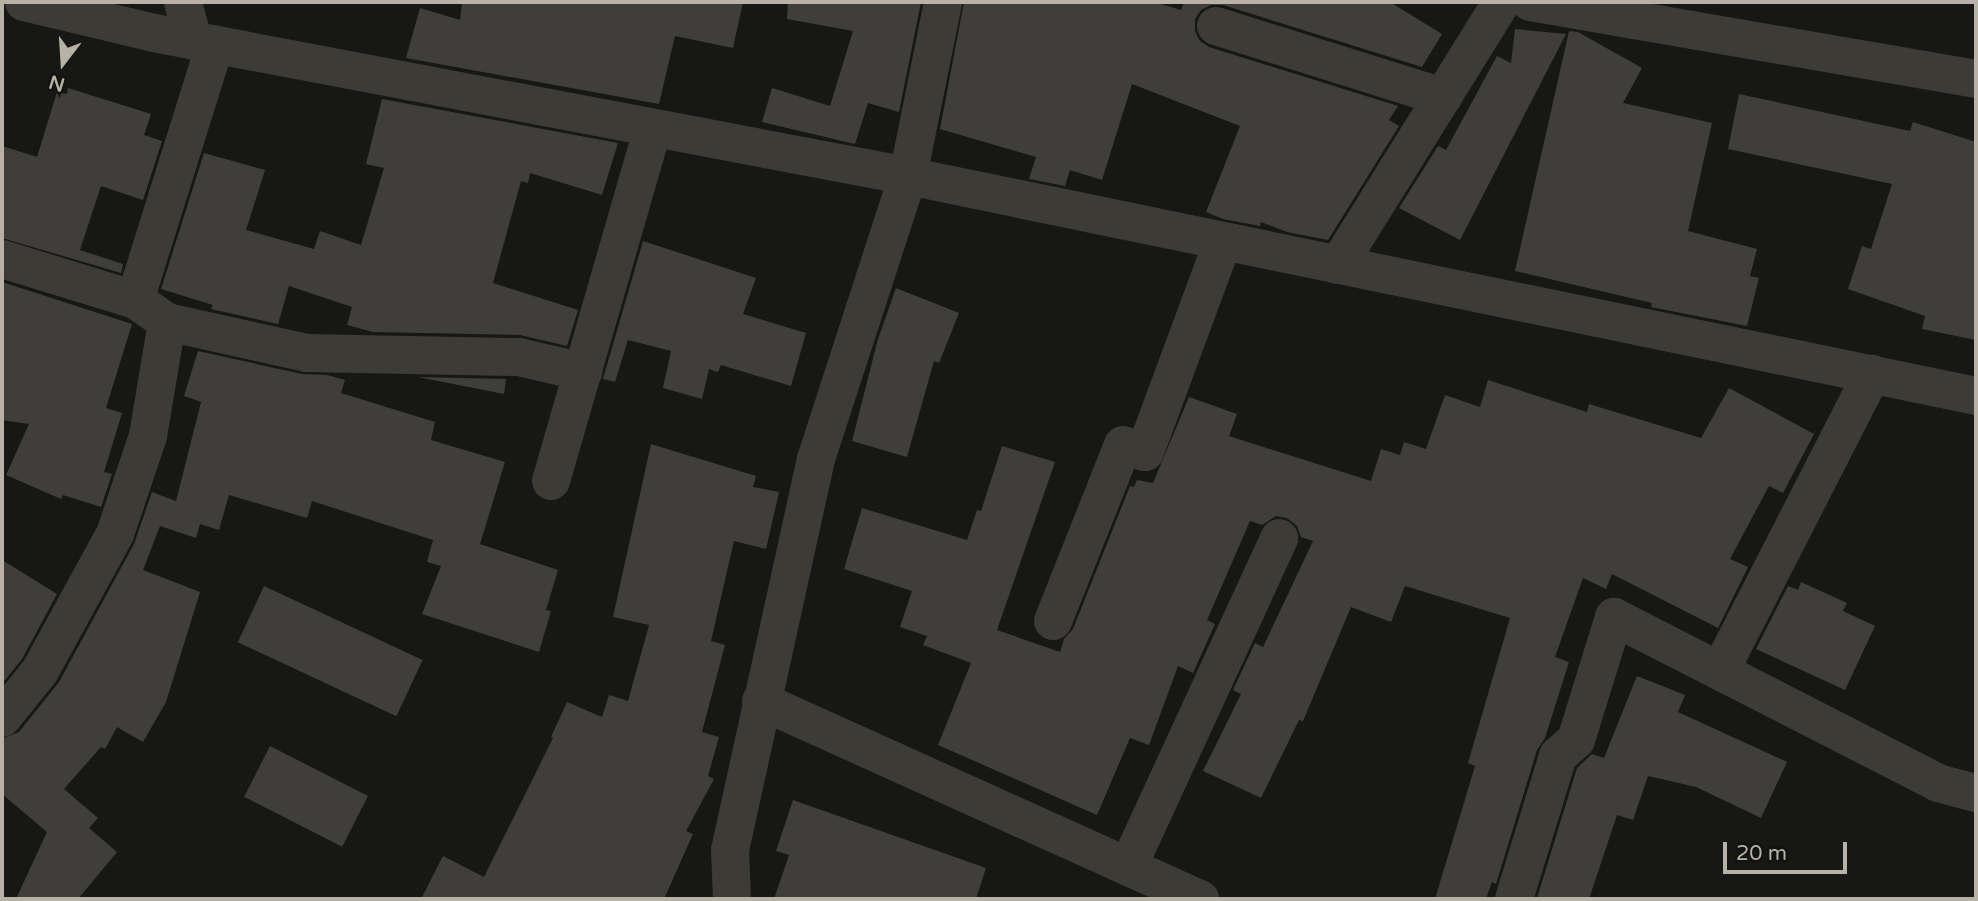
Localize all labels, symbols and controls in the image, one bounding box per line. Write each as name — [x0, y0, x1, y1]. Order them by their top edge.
north arrow — [28, 28, 98, 98]
text: N — [46, 70, 67, 96]
scale bar — [1726, 828, 1850, 872]
text: 20 m — [1736, 841, 1787, 866]

